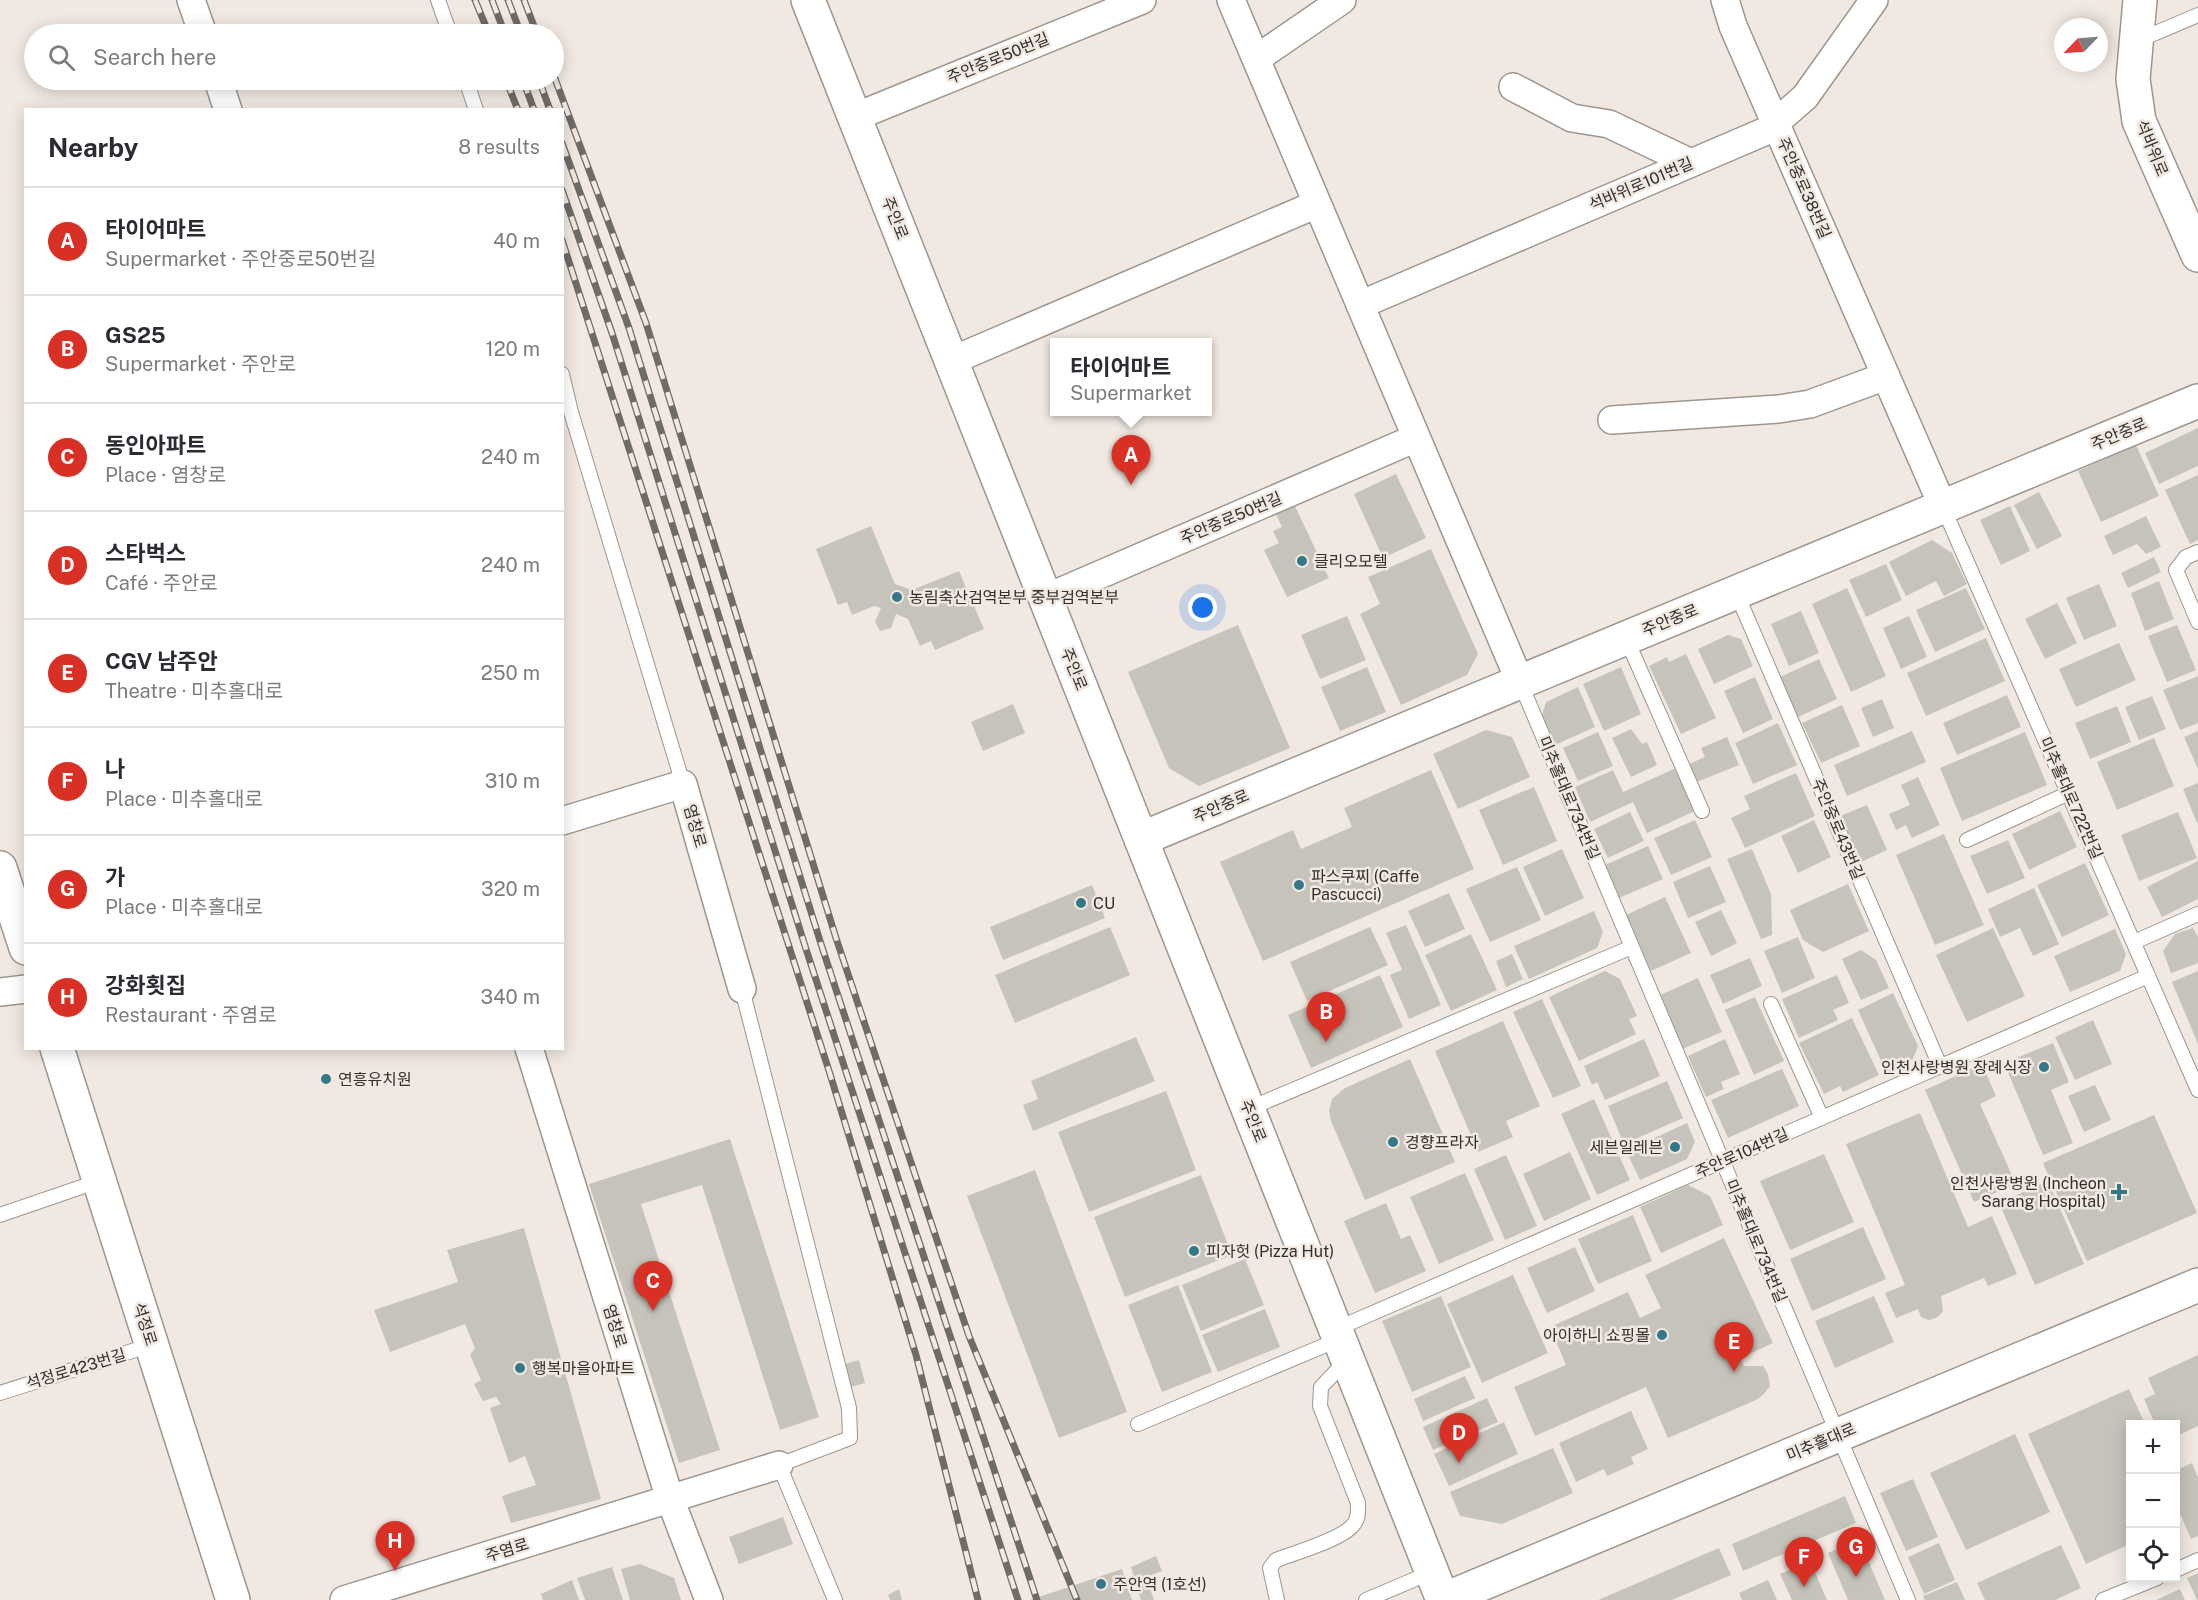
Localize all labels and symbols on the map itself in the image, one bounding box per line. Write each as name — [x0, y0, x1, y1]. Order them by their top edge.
north arrow — [2054, 18, 2108, 72]
street label: 주안중로50번길 — [944, 29, 1052, 87]
street label: 석바위로 — [2132, 117, 2172, 179]
street label: 주안중로38번길 — [1773, 135, 1835, 241]
street label: 석바위로101번길 — [1586, 154, 1696, 214]
street label: 주안로 — [878, 194, 912, 242]
street label: 주안중로 — [2088, 414, 2150, 454]
pin: A — [1112, 436, 1150, 485]
street label: 주안중로50번길 — [1177, 488, 1285, 548]
place label: 클리오모텔 — [1314, 552, 1388, 571]
marker: 클리오모텔 — [1295, 554, 1309, 568]
place label: 농림축산검역본부 중부검역본부 — [909, 588, 1119, 607]
marker: 농림축산검역본부 중부검역본부 — [890, 590, 904, 604]
your location — [1188, 593, 1217, 622]
street label: 주안중로 — [1639, 600, 1701, 640]
street label: 주안로 — [1057, 645, 1091, 693]
street label: 미추홀대로734번길 — [1534, 733, 1604, 863]
street label: 미추홀대로722번길 — [2036, 734, 2106, 862]
street label: 주안중로43번길 — [1808, 775, 1868, 883]
street label: 주안중로 — [1190, 786, 1252, 826]
street label: 염창로 — [680, 802, 710, 850]
place label: 파스쿠찌 (Caffe Pascucci) — [1311, 867, 1419, 904]
marker: 파스쿠찌 (Caffe Pascucci) — [1292, 878, 1306, 892]
place label: CU — [1093, 894, 1115, 913]
marker: CU — [1074, 896, 1088, 910]
pin: B — [1306, 992, 1346, 1042]
place label: 인천사랑병원 장례식장 — [1881, 1058, 2032, 1077]
marker: 인천사랑병원 장례식장 — [2037, 1060, 2051, 1074]
place label: 연흥유치원 — [338, 1070, 412, 1089]
marker: 연흥유치원 — [319, 1072, 333, 1086]
street label: 주안로 — [1236, 1097, 1270, 1145]
street label: 주안로104번길 — [1692, 1124, 1792, 1182]
place label: 경향프라자 — [1405, 1133, 1479, 1152]
marker: 경향프라자 — [1386, 1135, 1400, 1149]
place label: 세븐일레븐 — [1589, 1138, 1663, 1157]
marker: 세븐일레븐 — [1668, 1140, 1682, 1154]
place label: 인천사랑병원 (Incheon Sarang Hospital) — [1950, 1174, 2106, 1211]
street label: 미추홀대로734번길 — [1721, 1176, 1791, 1306]
marker: 인천사랑병원 (Incheon Sarang Hospital) — [2110, 1183, 2128, 1201]
place label: 피자헛 (Pizza Hut) — [1206, 1242, 1334, 1261]
marker: 피자헛 (Pizza Hut) — [1187, 1244, 1201, 1258]
pin: C — [634, 1262, 672, 1311]
street label: 석정로 — [129, 1300, 161, 1348]
street label: 염창로 — [599, 1302, 631, 1350]
pin: E — [1714, 1322, 1754, 1372]
place label: 아이하니 쇼핑몰 — [1543, 1326, 1650, 1345]
marker: 아이하니 쇼핑몰 — [1655, 1328, 1669, 1342]
street label: 석정로423번길 — [24, 1345, 128, 1393]
place label: 행복마을아파트 — [532, 1359, 635, 1378]
marker: 행복마을아파트 — [513, 1361, 527, 1375]
pin: D — [1440, 1414, 1478, 1463]
street label: 미추홀대로 — [1783, 1419, 1859, 1465]
pin: H — [376, 1522, 414, 1571]
pin: G — [1836, 1528, 1876, 1577]
street label: 주염로 — [483, 1534, 531, 1566]
pin: F — [1784, 1538, 1824, 1587]
place label: 주안역 (1호선) — [1113, 1575, 1207, 1594]
marker: 주안역 (1호선) — [1094, 1577, 1108, 1591]

